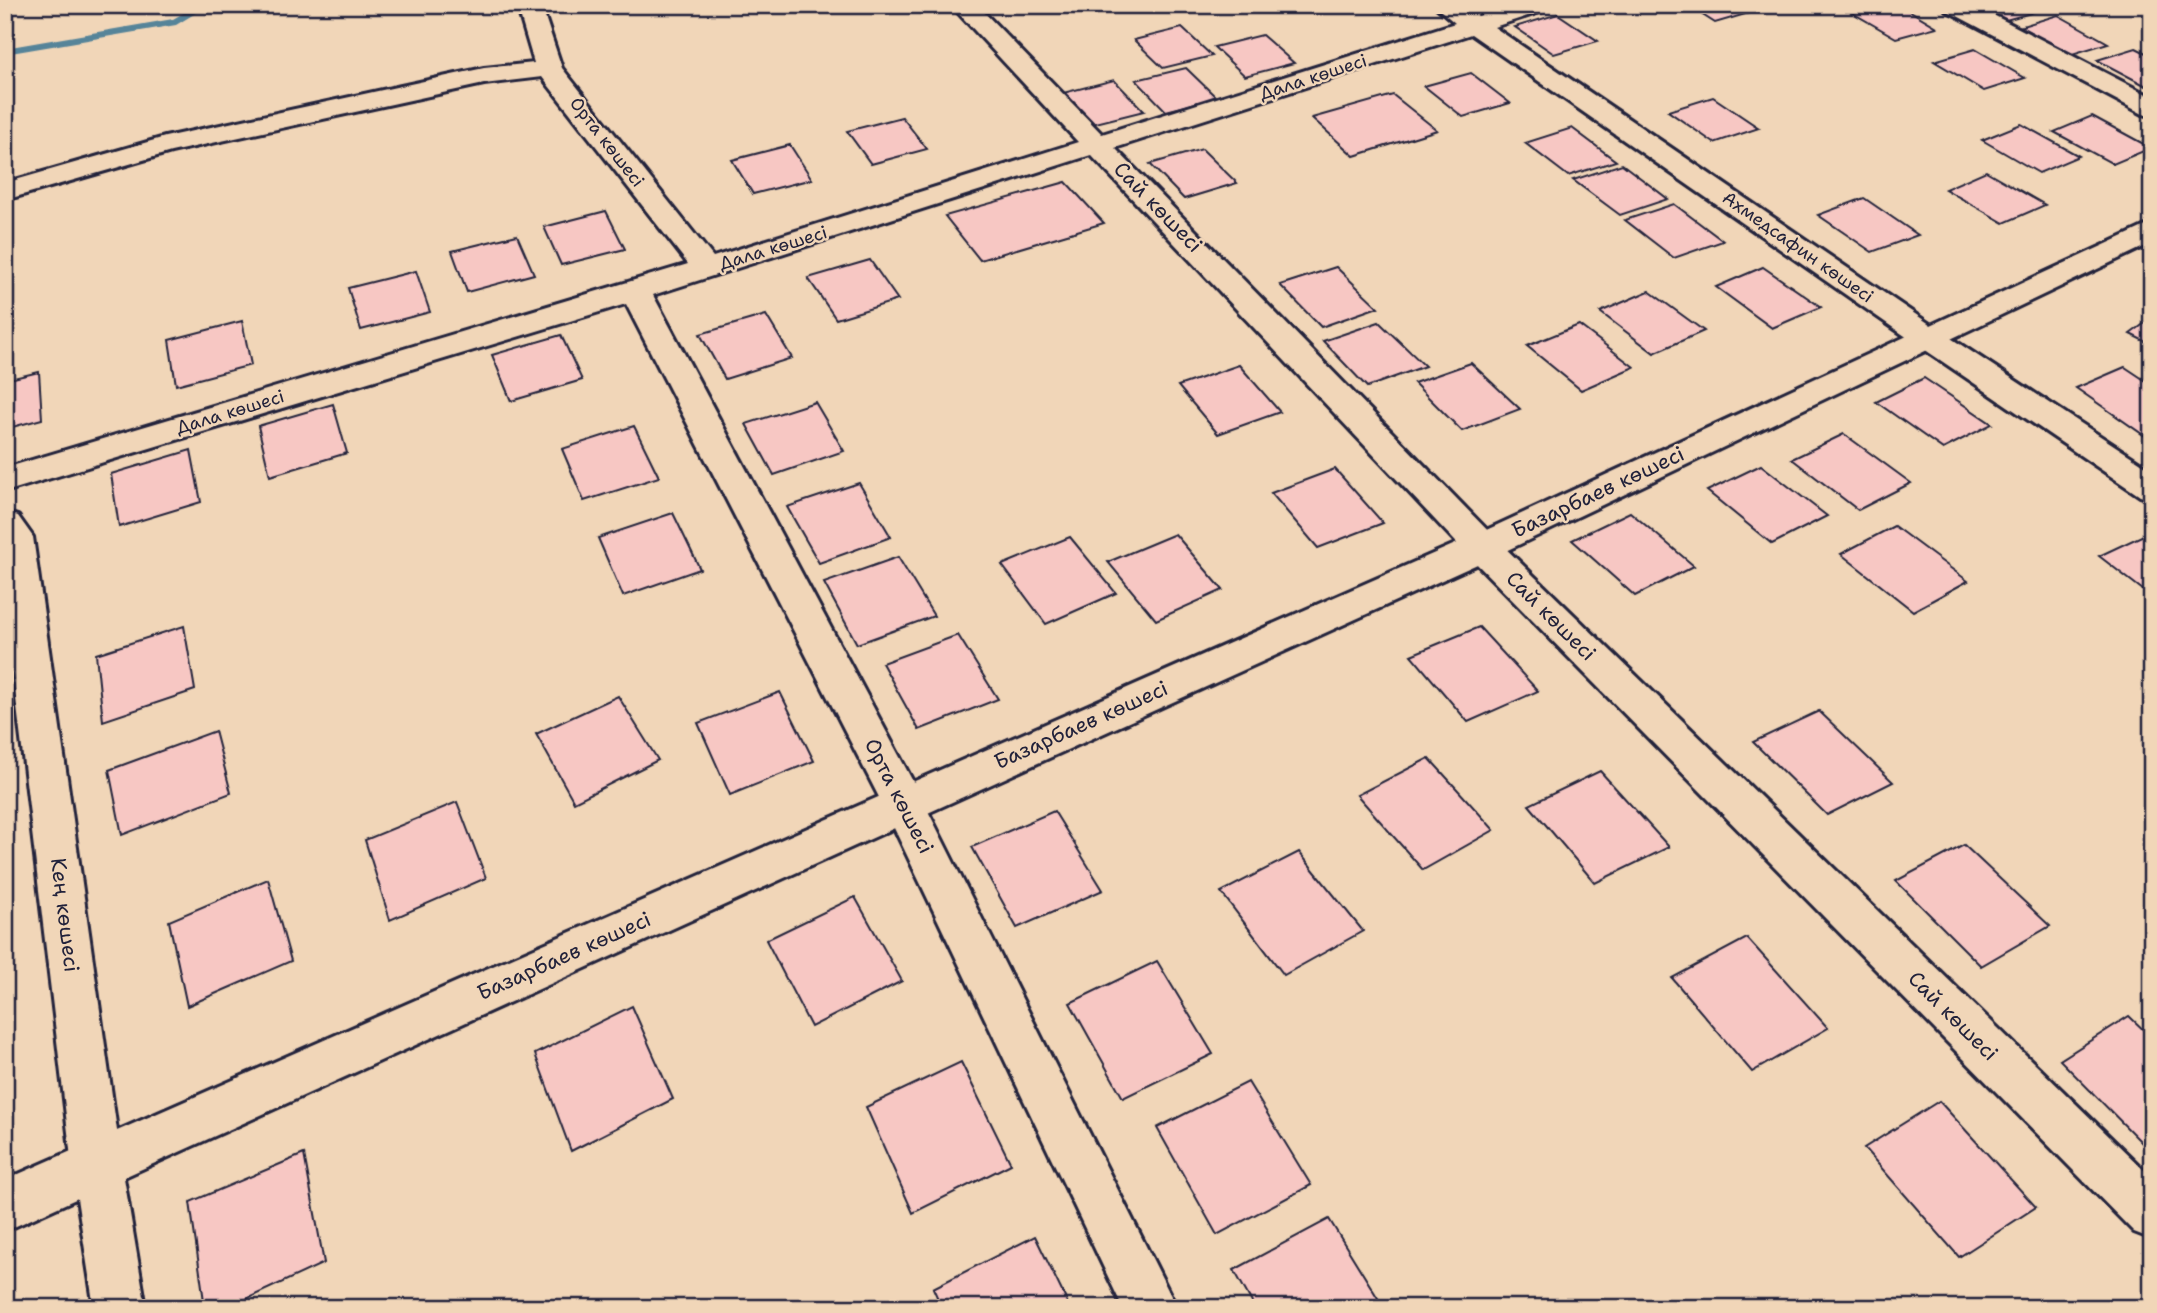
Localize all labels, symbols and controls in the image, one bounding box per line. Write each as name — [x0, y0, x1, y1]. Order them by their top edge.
street label: Дала көшесі — [1256, 48, 1370, 106]
street label: Орта көшесі — [564, 92, 650, 192]
street label: Сай көшесі — [1108, 155, 1208, 259]
street label: Ахмедсафин көшесі — [1718, 186, 1878, 308]
street label: Дала көшесі — [716, 220, 830, 276]
street label: Дала көшесі — [173, 384, 287, 440]
street label: Базарбаев көшесі — [1507, 440, 1689, 544]
street label: Сай көшесі — [1500, 565, 1602, 667]
street label: Базарбаев көшесі — [990, 674, 1172, 776]
street label: Орта көшесі — [858, 733, 940, 859]
street label: Кең көшесі — [44, 856, 86, 974]
street label: Базарбаев көшесі — [473, 905, 655, 1007]
street label: Сай көшесі — [1902, 965, 2004, 1067]

